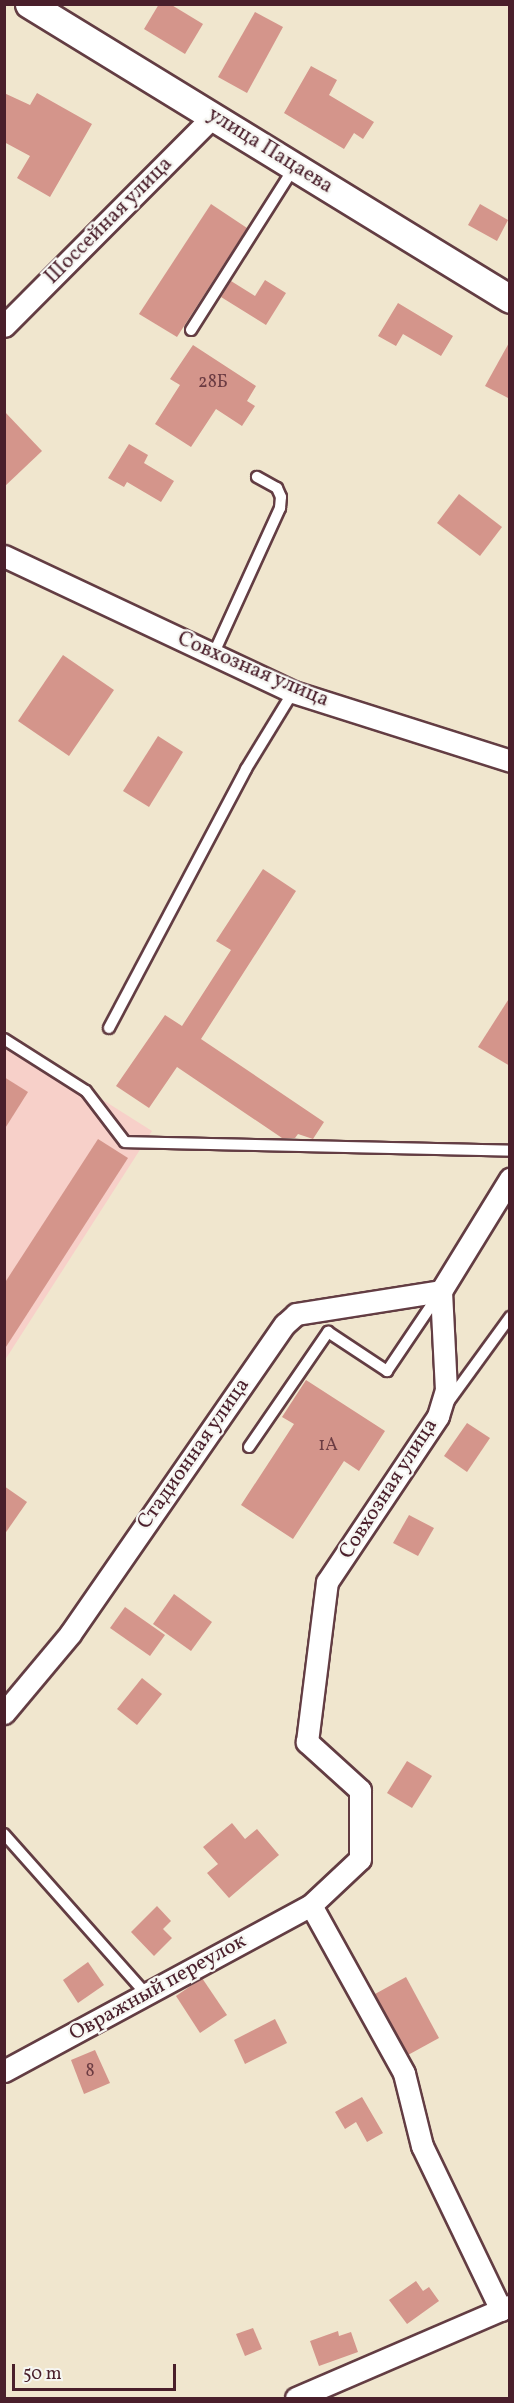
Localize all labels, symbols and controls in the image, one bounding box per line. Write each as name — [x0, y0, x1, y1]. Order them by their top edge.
street label: улица Пацаева — [203, 102, 337, 200]
street label: Шоссейная улица — [40, 152, 178, 290]
house number: 28Б — [198, 372, 228, 394]
street label: Совхозная улица — [173, 627, 333, 713]
street label: Стадионная улица — [132, 1373, 256, 1535]
street label: Совхозная улица — [334, 1414, 444, 1564]
house number: 1А — [318, 1435, 338, 1457]
street label: Овражный переулок — [65, 1929, 251, 2047]
house number: 8 — [85, 2061, 95, 2083]
scale bar — [15, 2352, 178, 2390]
text: 50 m — [23, 2362, 62, 2387]

